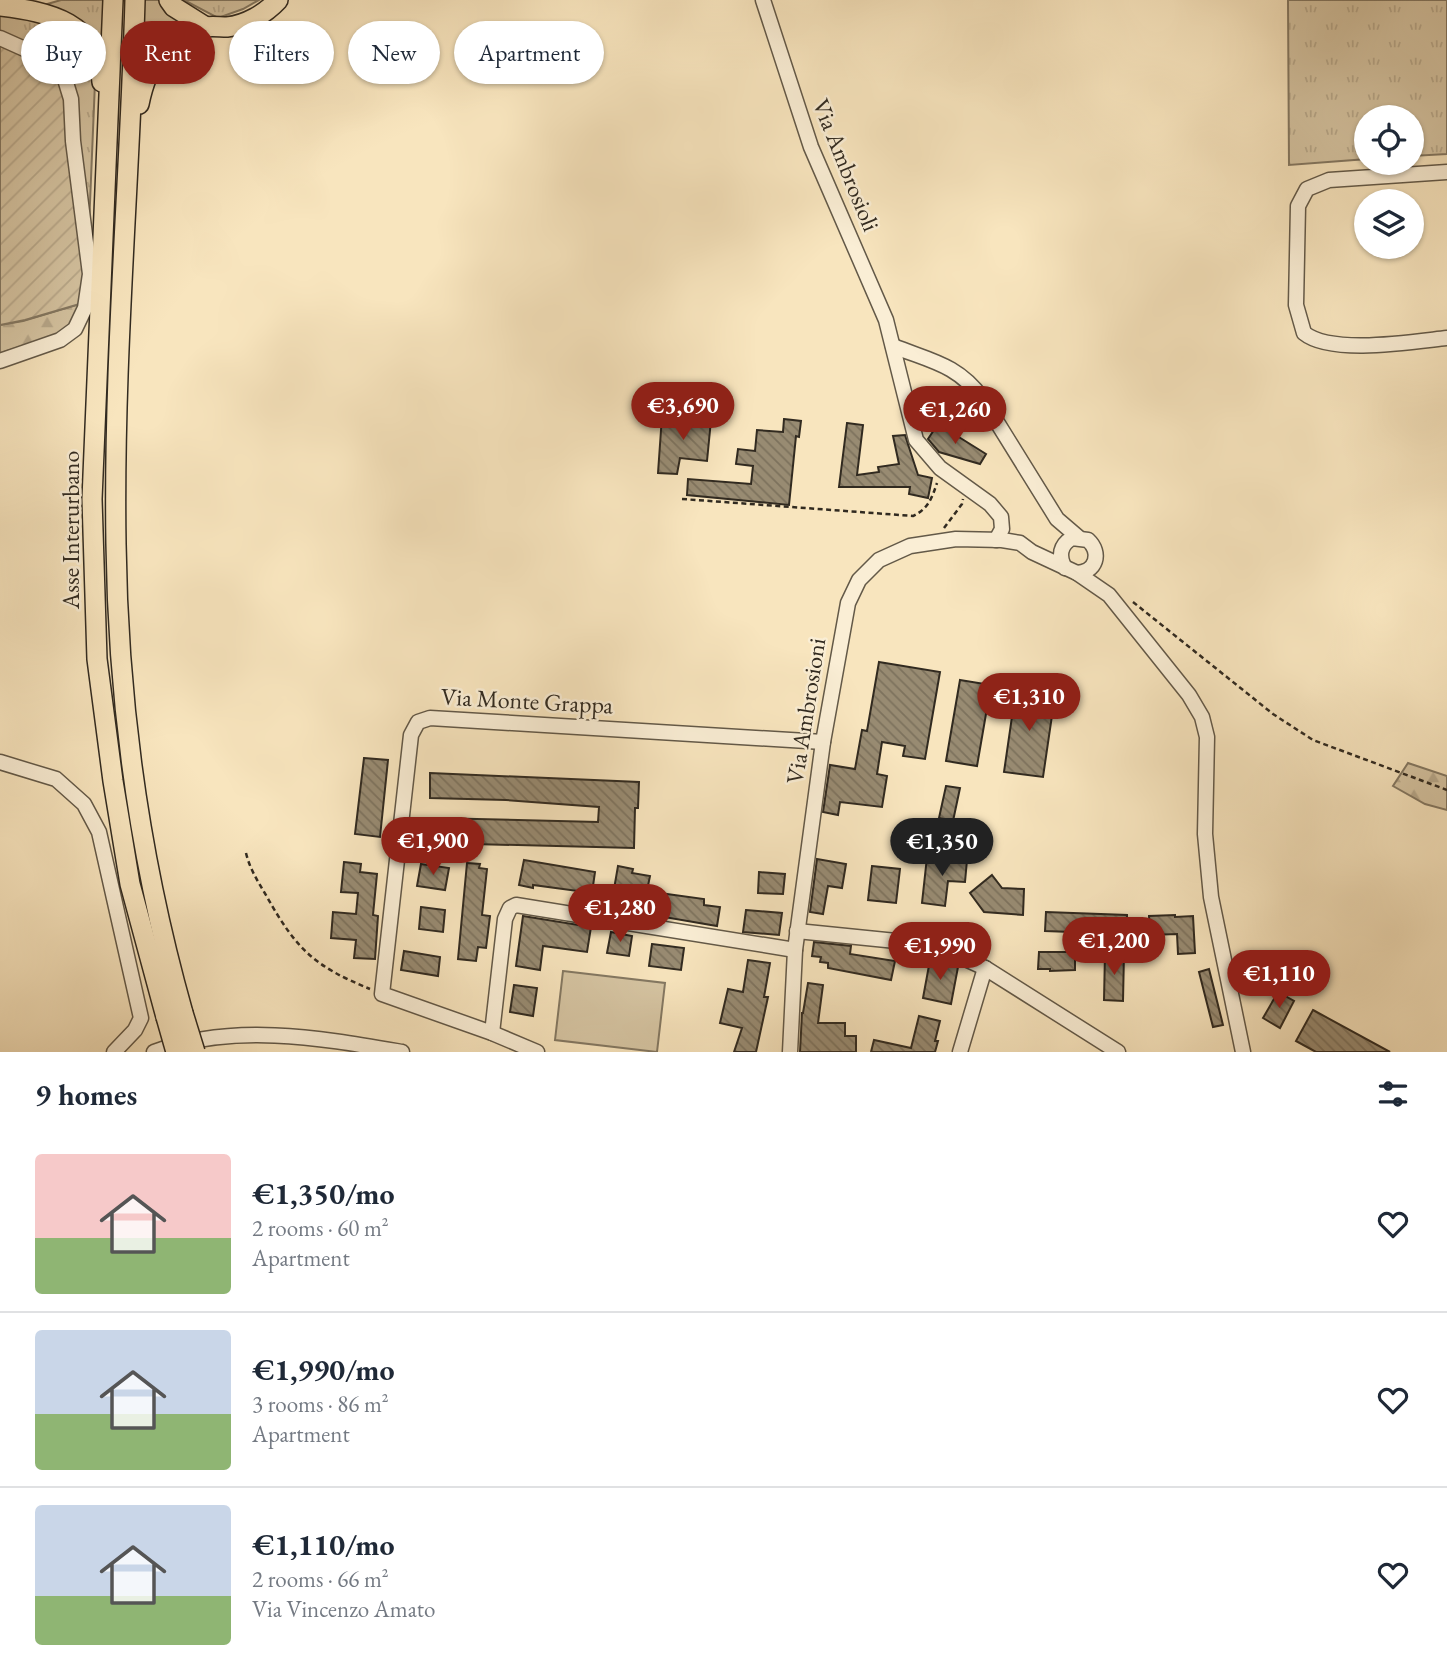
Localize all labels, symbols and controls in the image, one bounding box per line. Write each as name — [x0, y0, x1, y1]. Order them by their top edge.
chip: Buy — [21, 21, 106, 84]
chip: Rent — [120, 21, 215, 84]
chip: Filters — [229, 21, 334, 84]
chip: New — [348, 21, 440, 84]
chip: Apartment — [454, 21, 604, 84]
street label: Via Ambrosioli — [806, 94, 887, 236]
map controls — [1354, 105, 1424, 259]
button: locate — [1354, 105, 1424, 175]
button: layers — [1354, 189, 1424, 259]
pin: €3,690 — [626, 382, 740, 442]
pin: €1,260 — [898, 386, 1012, 446]
text: €3,690 — [647, 390, 719, 420]
text: €1,260 — [919, 394, 991, 424]
street label: Asse Interurbano — [55, 451, 86, 610]
street label: Via Ambrosioni — [779, 636, 832, 786]
pin: €1,310 — [972, 674, 1086, 733]
street label: Via Monte Grappa — [440, 681, 614, 721]
text: €1,310 — [993, 681, 1065, 711]
pin: €1,900 — [376, 818, 490, 877]
pin: €1,350 — [885, 818, 999, 878]
text: €1,900 — [397, 825, 469, 855]
text: €1,350 — [906, 826, 978, 856]
pin: €1,280 — [563, 884, 677, 944]
text: €1,280 — [584, 892, 656, 922]
pin: €1,200 — [1057, 918, 1171, 977]
pin: €1,990 — [883, 922, 997, 982]
text: €1,200 — [1078, 925, 1150, 955]
text: €1,990 — [904, 930, 976, 960]
pin: €1,110 — [1222, 950, 1336, 1010]
text: €1,110 — [1243, 958, 1315, 988]
text: 9 homes — [35, 1075, 137, 1114]
icon: filters — [1374, 1075, 1412, 1113]
text: €1,350/mo — [252, 1174, 395, 1213]
icon: home — [91, 1182, 175, 1266]
icon: heart — [1374, 1205, 1412, 1243]
text: 2 rooms · 60 m² — [252, 1213, 389, 1243]
text: Apartment — [252, 1243, 350, 1273]
text: €1,990/mo — [252, 1350, 395, 1389]
icon: home — [91, 1358, 175, 1442]
icon: heart — [1374, 1381, 1412, 1419]
text: 3 rooms · 86 m² — [252, 1389, 389, 1419]
text: Apartment — [252, 1419, 350, 1449]
text: €1,110/mo — [252, 1525, 395, 1564]
icon: home — [91, 1533, 175, 1617]
icon: heart — [1374, 1556, 1412, 1594]
text: 2 rooms · 66 m² — [252, 1564, 389, 1594]
text: Via Vincenzo Amato — [252, 1594, 435, 1624]

